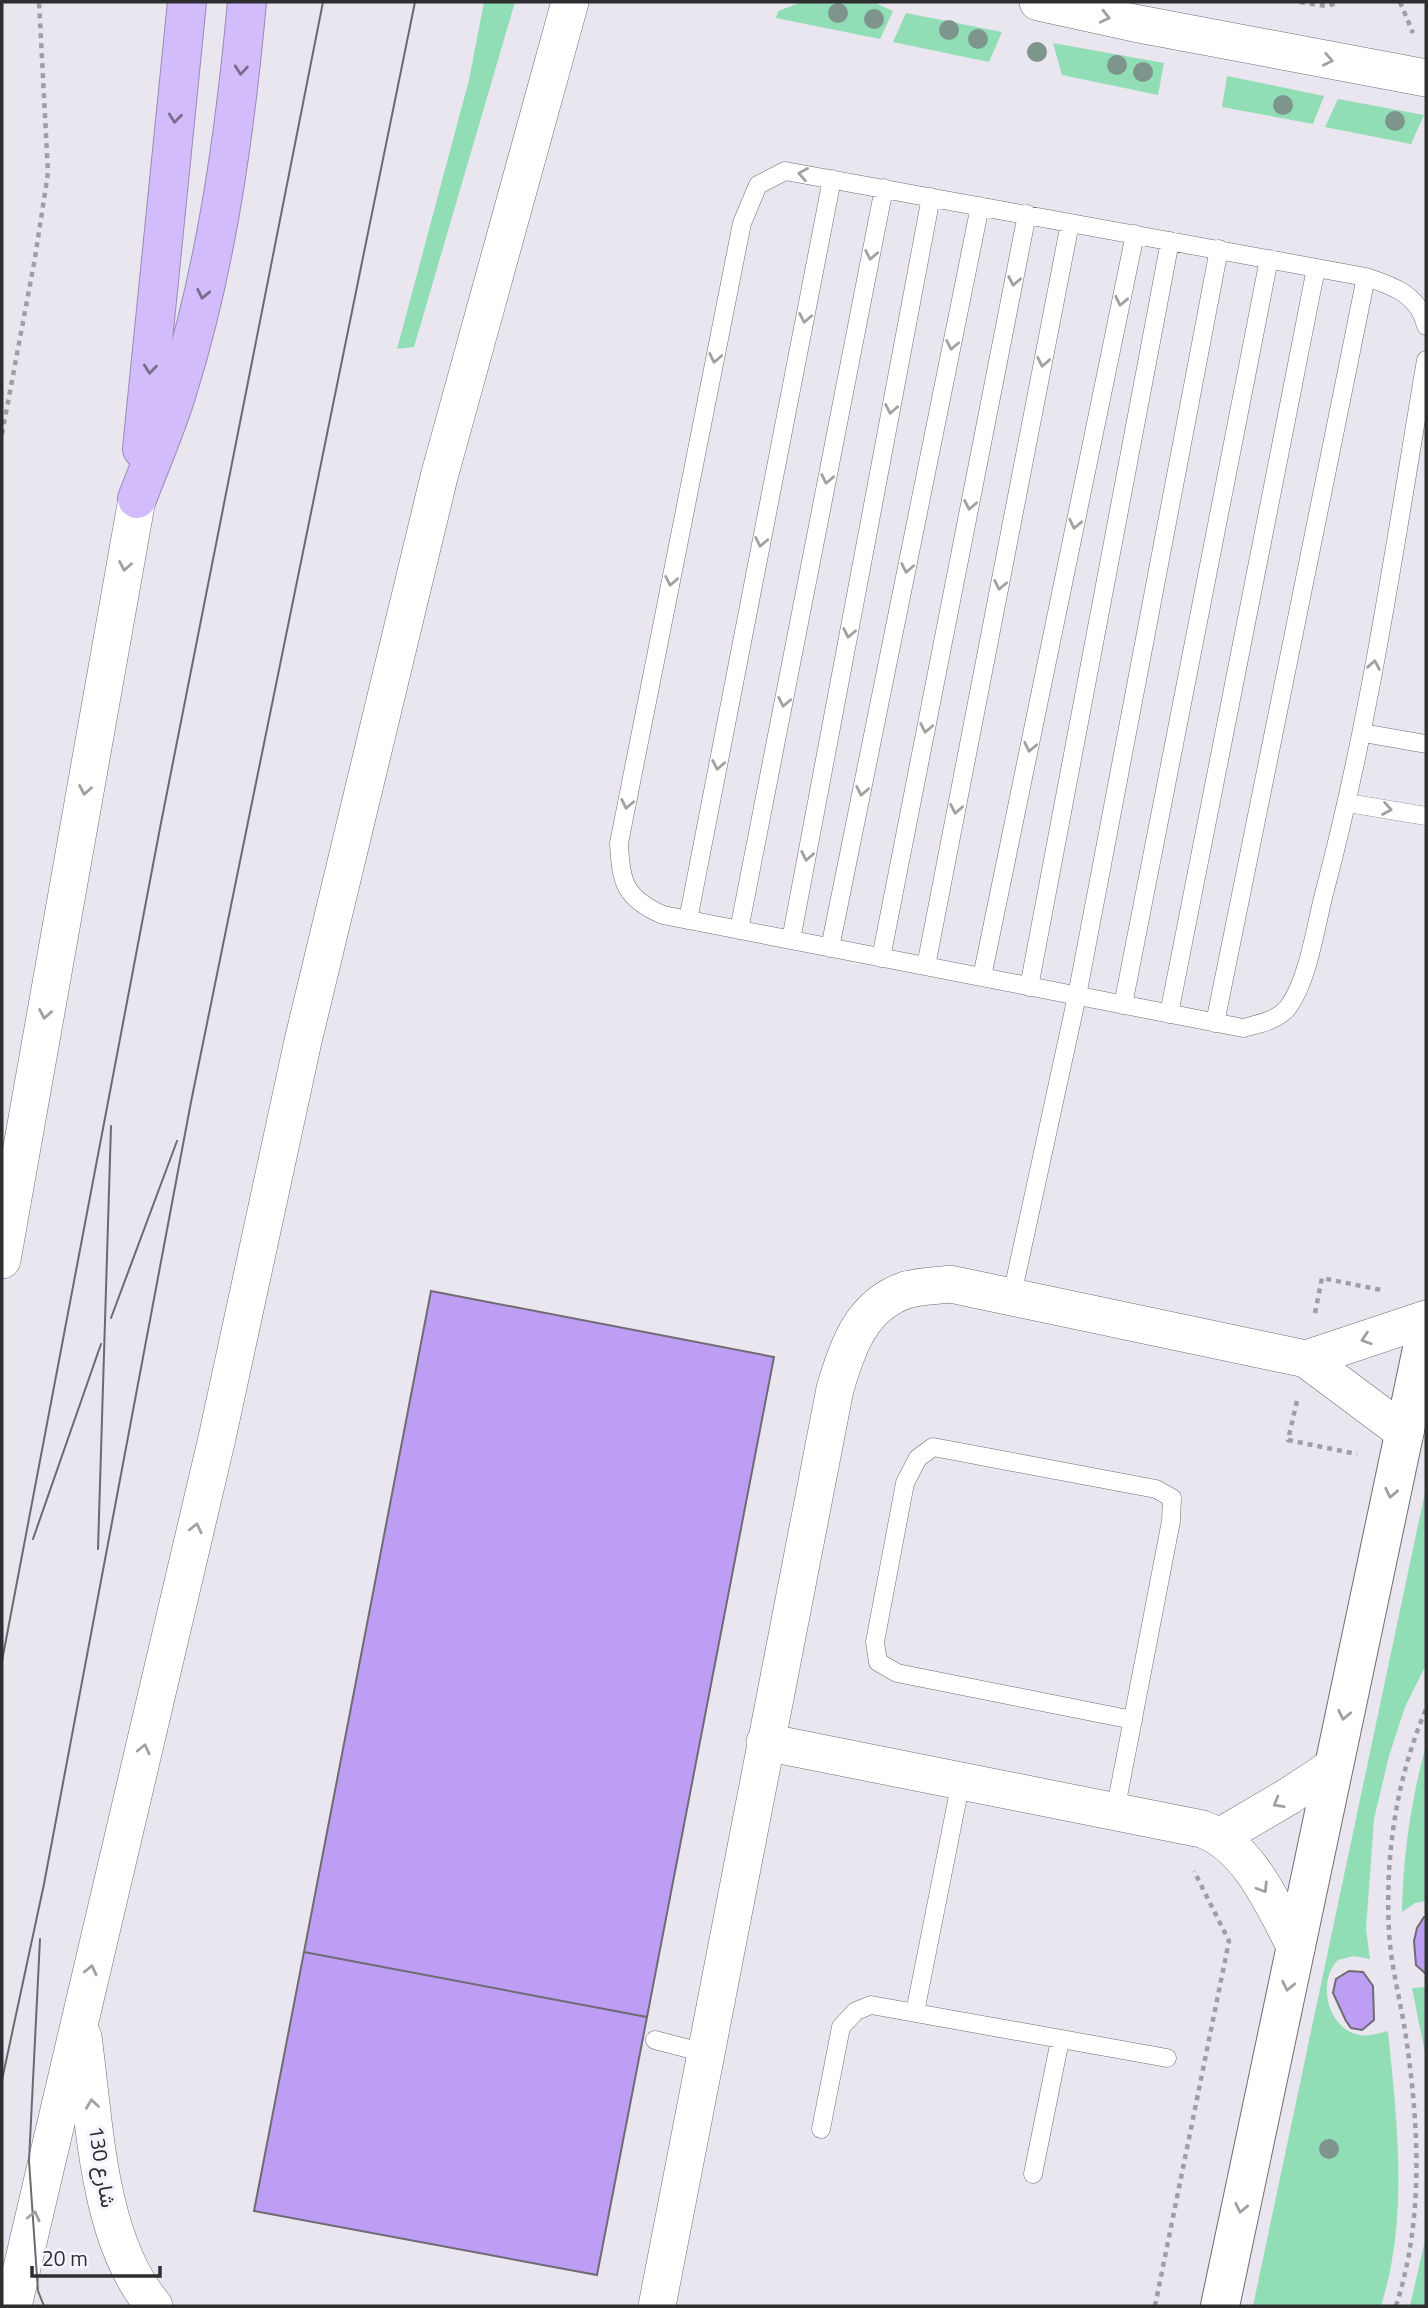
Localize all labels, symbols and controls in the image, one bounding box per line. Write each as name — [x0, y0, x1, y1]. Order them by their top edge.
one-way arrow — [1099, 9, 1111, 23]
one-way arrow — [1322, 51, 1334, 66]
one-way arrow — [234, 65, 249, 76]
one-way arrow — [168, 113, 183, 124]
one-way arrow — [797, 167, 809, 182]
one-way arrow — [865, 249, 880, 261]
one-way arrow — [1007, 275, 1022, 287]
one-way arrow — [196, 288, 211, 300]
one-way arrow — [1114, 295, 1129, 307]
one-way arrow — [798, 312, 813, 324]
one-way arrow — [945, 339, 960, 351]
one-way arrow — [709, 352, 724, 364]
one-way arrow — [1036, 356, 1051, 368]
one-way arrow — [143, 364, 158, 375]
one-way arrow — [884, 403, 899, 415]
one-way arrow — [821, 473, 836, 485]
one-way arrow — [963, 499, 978, 511]
one-way arrow — [1069, 518, 1084, 530]
one-way arrow — [755, 536, 770, 548]
one-way arrow — [118, 560, 133, 572]
one-way arrow — [900, 562, 915, 574]
one-way arrow — [664, 575, 679, 587]
one-way arrow — [993, 579, 1008, 591]
one-way arrow — [842, 627, 857, 639]
one-way arrow — [1366, 659, 1381, 671]
one-way arrow — [777, 696, 792, 708]
one-way arrow — [919, 722, 934, 734]
one-way arrow — [1023, 741, 1038, 753]
one-way arrow — [712, 759, 727, 771]
one-way arrow — [78, 784, 93, 796]
one-way arrow — [855, 785, 870, 797]
one-way arrow — [620, 798, 635, 810]
one-way arrow — [1381, 801, 1393, 816]
one-way arrow — [950, 803, 965, 815]
one-way arrow — [800, 850, 815, 862]
one-way arrow — [39, 1008, 54, 1020]
one-way arrow — [1360, 1331, 1373, 1345]
one-way arrow — [1385, 1487, 1400, 1499]
one-way arrow — [188, 1522, 202, 1534]
one-way arrow — [1337, 1709, 1352, 1721]
one-way arrow — [135, 1743, 150, 1755]
one-way arrow — [1273, 1795, 1285, 1808]
one-way arrow — [1255, 1881, 1268, 1894]
one-way arrow — [83, 1965, 97, 1977]
one-way arrow — [1282, 1980, 1297, 1992]
one-way arrow — [85, 2098, 100, 2110]
street label: شارع 130 — [81, 2124, 125, 2210]
one-way arrow — [1235, 2202, 1250, 2214]
one-way arrow — [26, 2210, 40, 2222]
scale bar — [32, 2234, 159, 2278]
text: 20 m — [42, 2242, 88, 2274]

